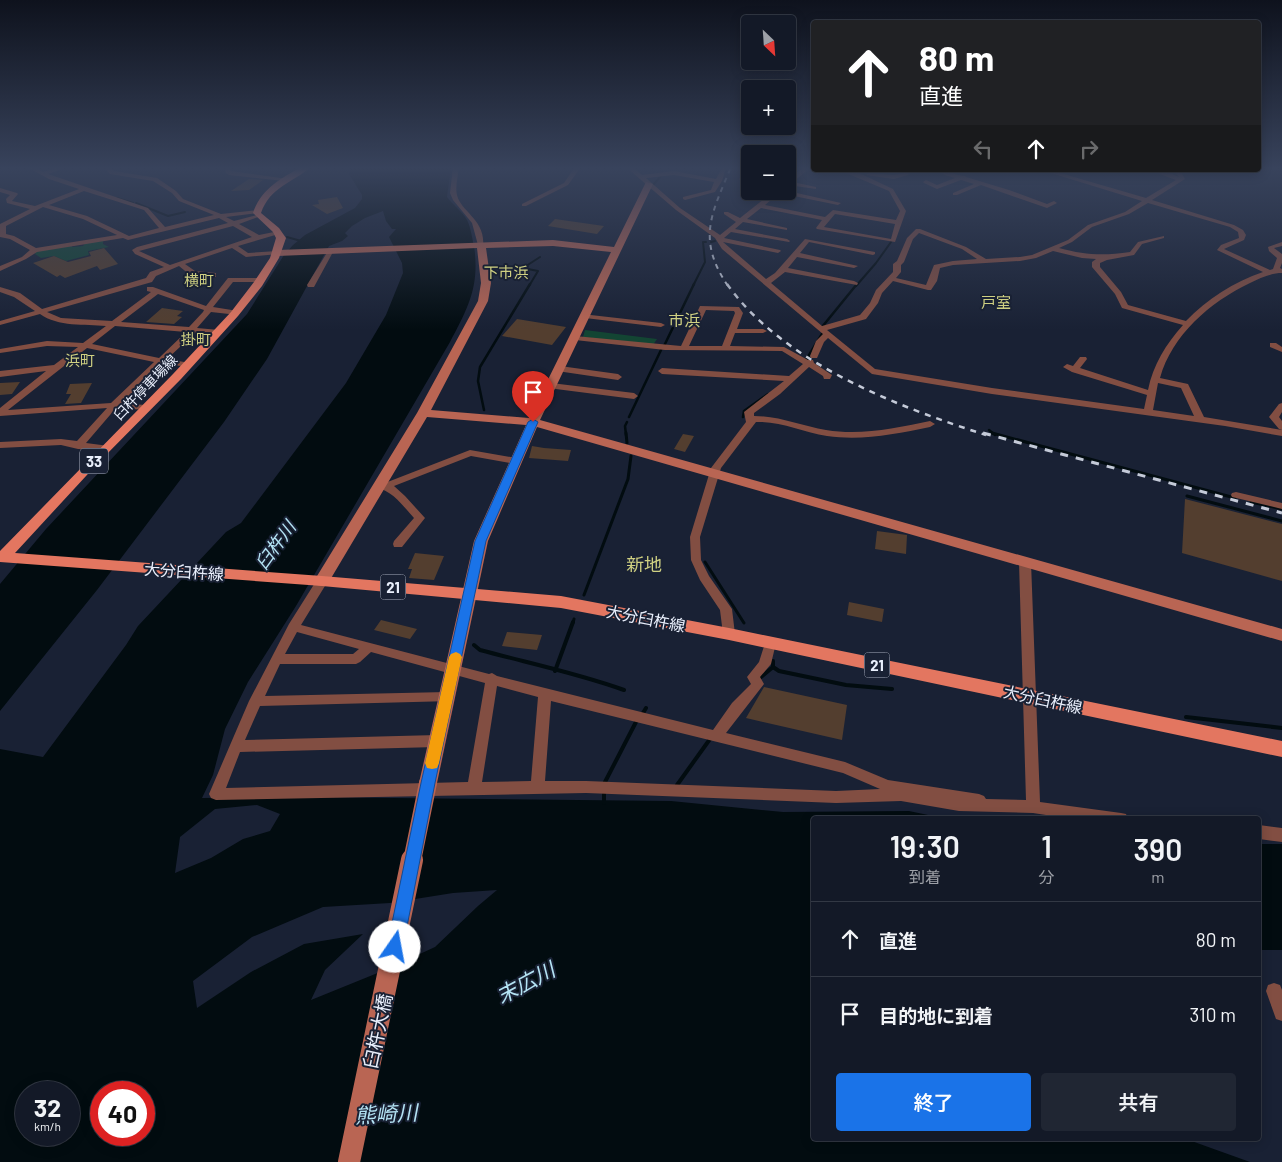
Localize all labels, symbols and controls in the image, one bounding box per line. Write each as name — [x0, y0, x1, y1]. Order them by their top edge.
north arrow — [741, 15, 796, 70]
map controls — [741, 15, 796, 200]
text: 80 m — [919, 36, 994, 78]
icon: ahead — [836, 40, 901, 105]
button: + — [741, 80, 796, 135]
text: 直進 — [919, 82, 963, 108]
icon: left — [969, 135, 997, 163]
icon: ahead — [1022, 135, 1050, 163]
icon: right — [1075, 135, 1103, 163]
button: − — [741, 145, 796, 200]
district label: 下市浜 — [483, 263, 529, 281]
district label: 横町 — [184, 271, 214, 289]
district label: 戸室 — [981, 293, 1011, 311]
district label: 市浜 — [668, 310, 700, 329]
district label: 掛町 — [181, 330, 211, 348]
district label: 浜町 — [65, 351, 95, 369]
street label: 臼杵停車場線 — [110, 351, 180, 423]
pin — [512, 371, 554, 422]
icon: arrive — [519, 378, 547, 406]
road number: 33 — [80, 448, 108, 474]
water label: 臼杵川 — [250, 515, 301, 573]
district label: 新地 — [626, 553, 662, 575]
street label: 大分臼杵線 — [143, 559, 225, 583]
road number: 21 — [380, 574, 406, 600]
street label: 大分臼杵線 — [605, 601, 687, 635]
road number: 21 — [864, 652, 890, 678]
street label: 大分臼杵線 — [1002, 681, 1084, 717]
text: 19:30 — [890, 828, 960, 864]
text: 1 — [1041, 828, 1052, 864]
text: 390 — [1133, 831, 1182, 867]
text: 到着 — [909, 867, 941, 886]
text: 分 — [1039, 867, 1055, 886]
text: m — [1151, 867, 1164, 886]
position arrow — [368, 920, 420, 972]
icon: ahead — [836, 925, 864, 953]
text: 80 m — [1196, 928, 1236, 951]
text: 直進 — [879, 929, 917, 952]
water label: 末広川 — [491, 955, 560, 1008]
street label: 臼杵大橋 — [358, 991, 396, 1071]
icon: arrive — [836, 1000, 864, 1028]
text: 310 m — [1189, 1003, 1236, 1026]
text: 目的地に到着 — [879, 1004, 993, 1027]
button: 終了 — [836, 1073, 1031, 1131]
button: 共有 — [1041, 1073, 1236, 1131]
speed limit sign: 40 — [90, 1081, 155, 1146]
text: 32 — [34, 1092, 61, 1122]
water label: 熊崎川 — [354, 1099, 420, 1127]
text: km/h — [34, 1119, 61, 1133]

